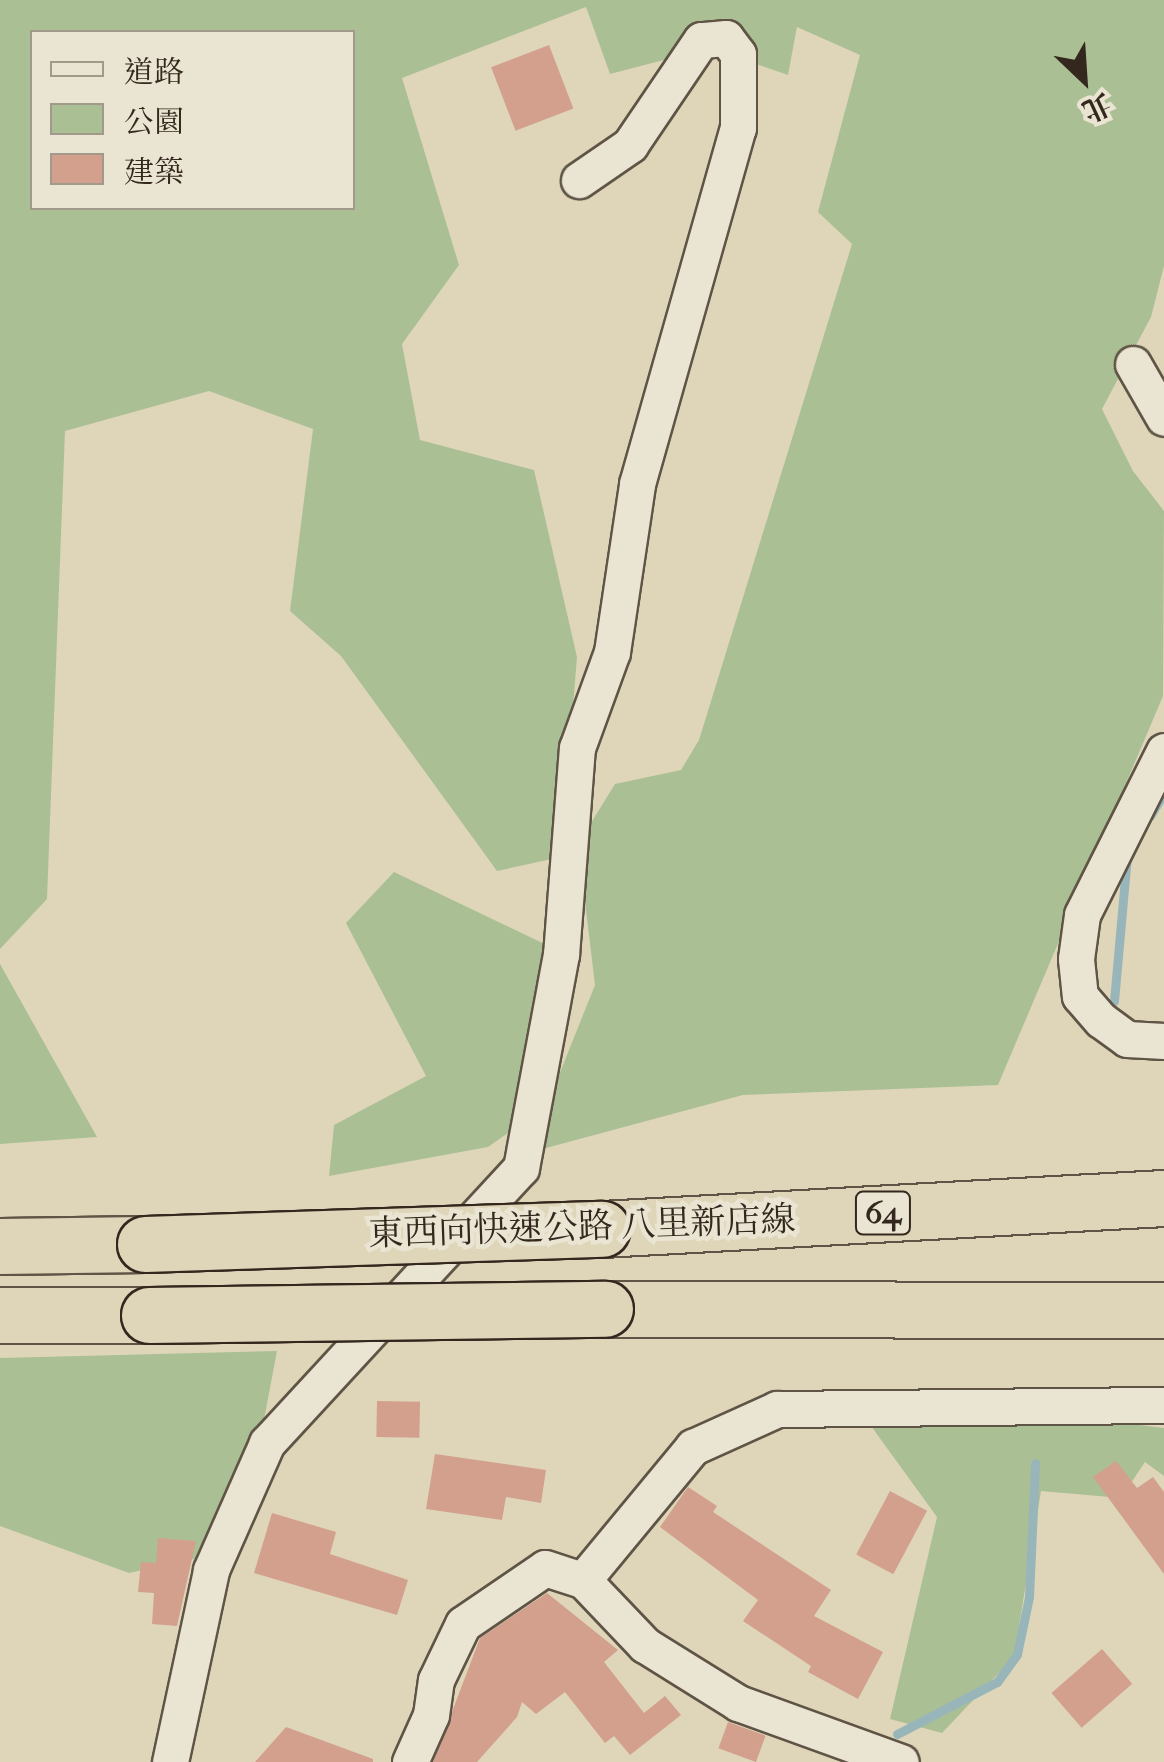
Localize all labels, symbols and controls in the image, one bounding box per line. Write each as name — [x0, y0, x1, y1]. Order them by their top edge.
legend — [30, 30, 355, 210]
north arrow — [1034, 30, 1134, 130]
text: 道路 — [124, 55, 184, 90]
text: 北 — [1077, 87, 1117, 129]
text: 公園 — [124, 105, 184, 140]
text: 建築 — [124, 155, 184, 190]
road number: 64 — [853, 1186, 913, 1240]
street label: 東西向快速公路 八里新店線 — [368, 1199, 796, 1255]

